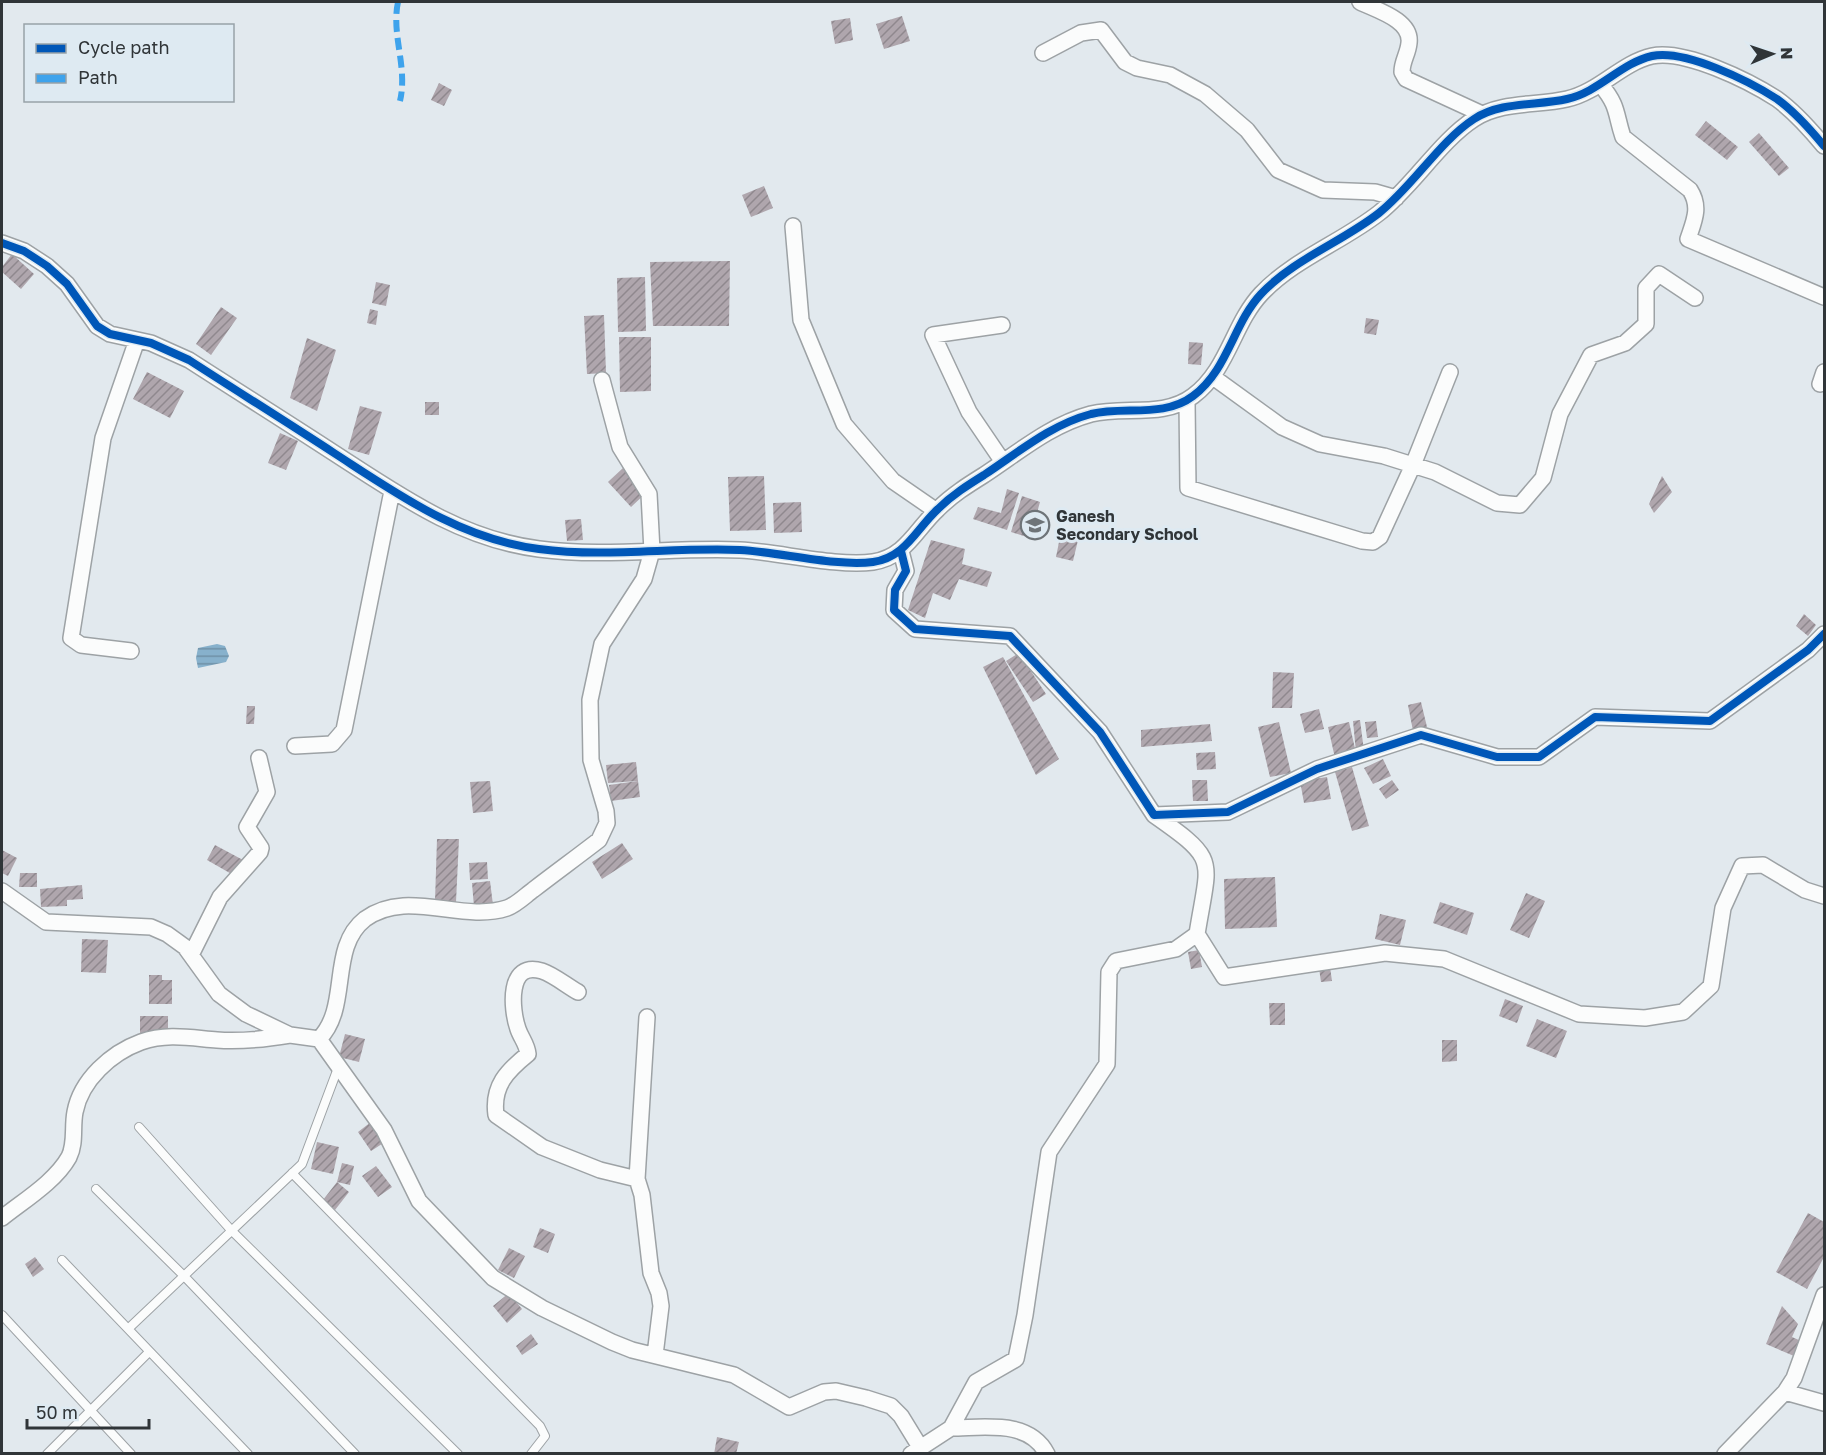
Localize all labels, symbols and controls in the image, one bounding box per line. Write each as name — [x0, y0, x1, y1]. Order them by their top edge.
legend — [24, 24, 234, 102]
north arrow — [1742, 24, 1802, 84]
text: Cycle path — [78, 36, 170, 58]
text: N — [1777, 47, 1797, 60]
text: Path — [78, 66, 118, 88]
place label: Ganesh Secondary School — [1056, 506, 1199, 544]
school or university icon: Ganesh Secondary School — [1019, 509, 1051, 541]
scale bar — [27, 1392, 148, 1430]
text: 50 m — [36, 1401, 78, 1423]

